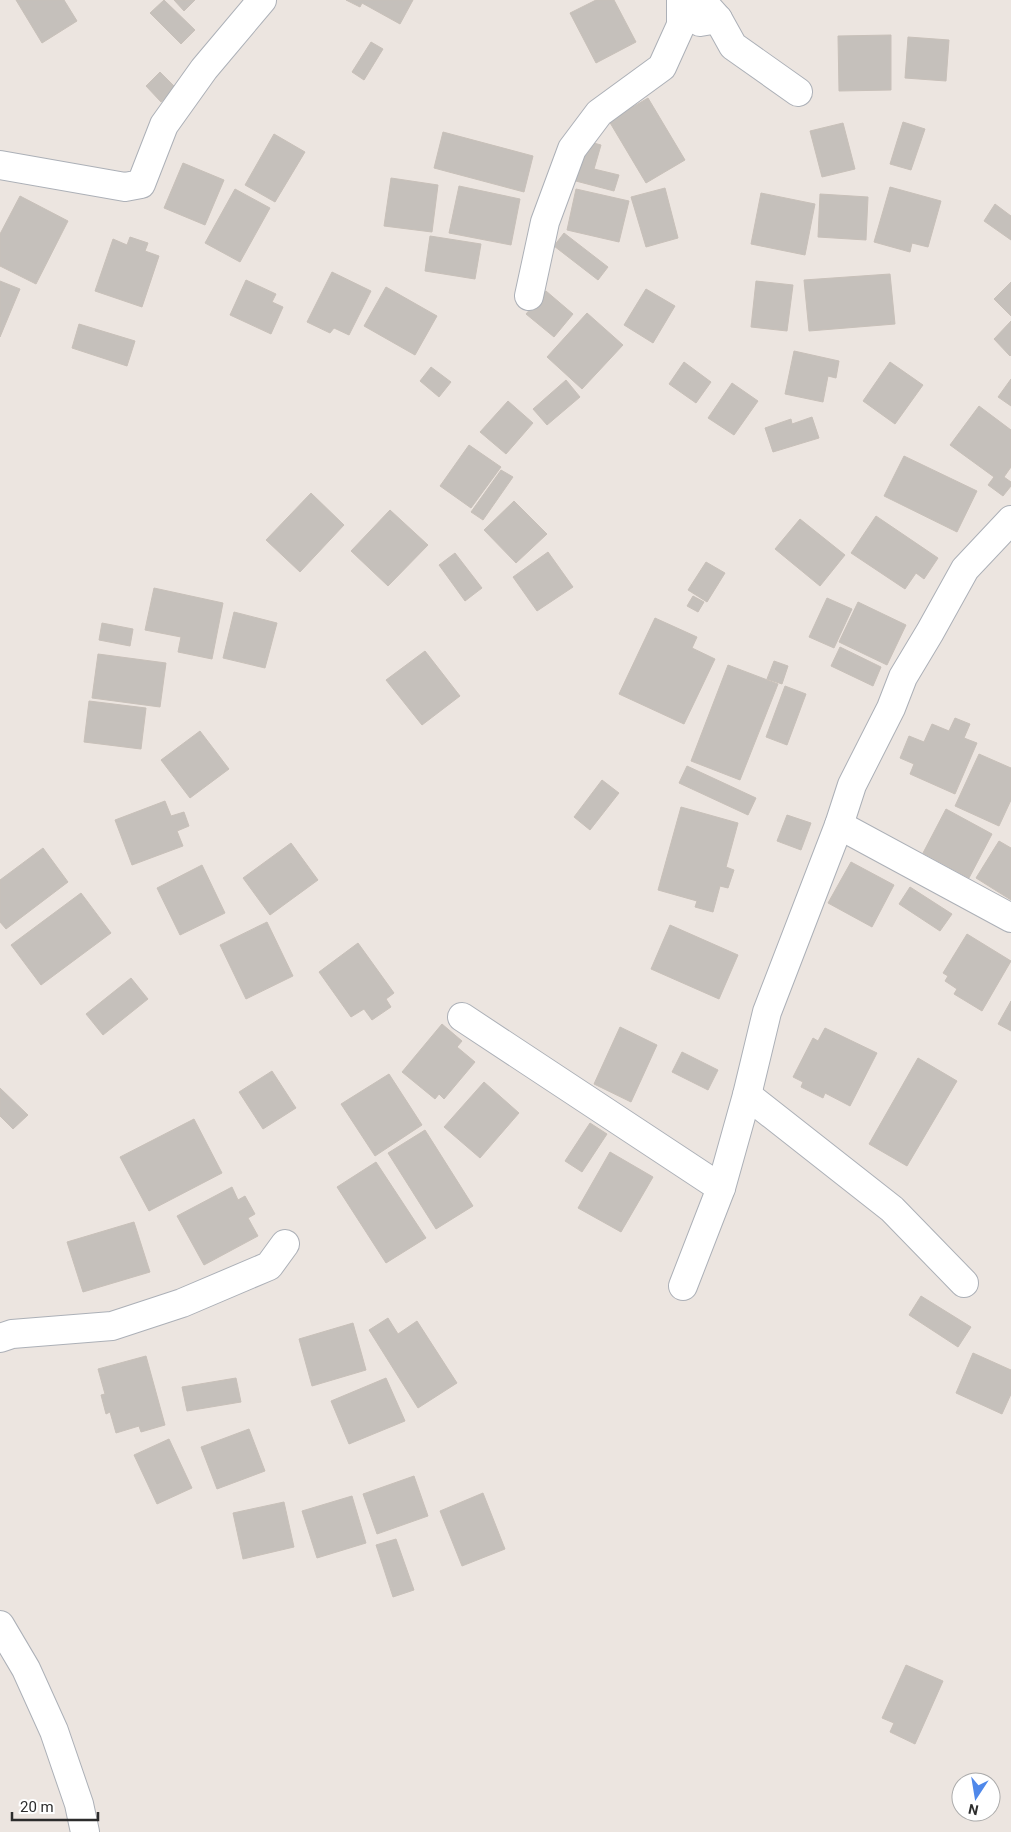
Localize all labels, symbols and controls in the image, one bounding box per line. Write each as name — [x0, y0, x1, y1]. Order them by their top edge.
north arrow — [951, 1772, 1001, 1822]
scale bar — [12, 1790, 99, 1822]
text: 20 m — [20, 1798, 54, 1816]
text: N — [967, 1801, 980, 1819]

